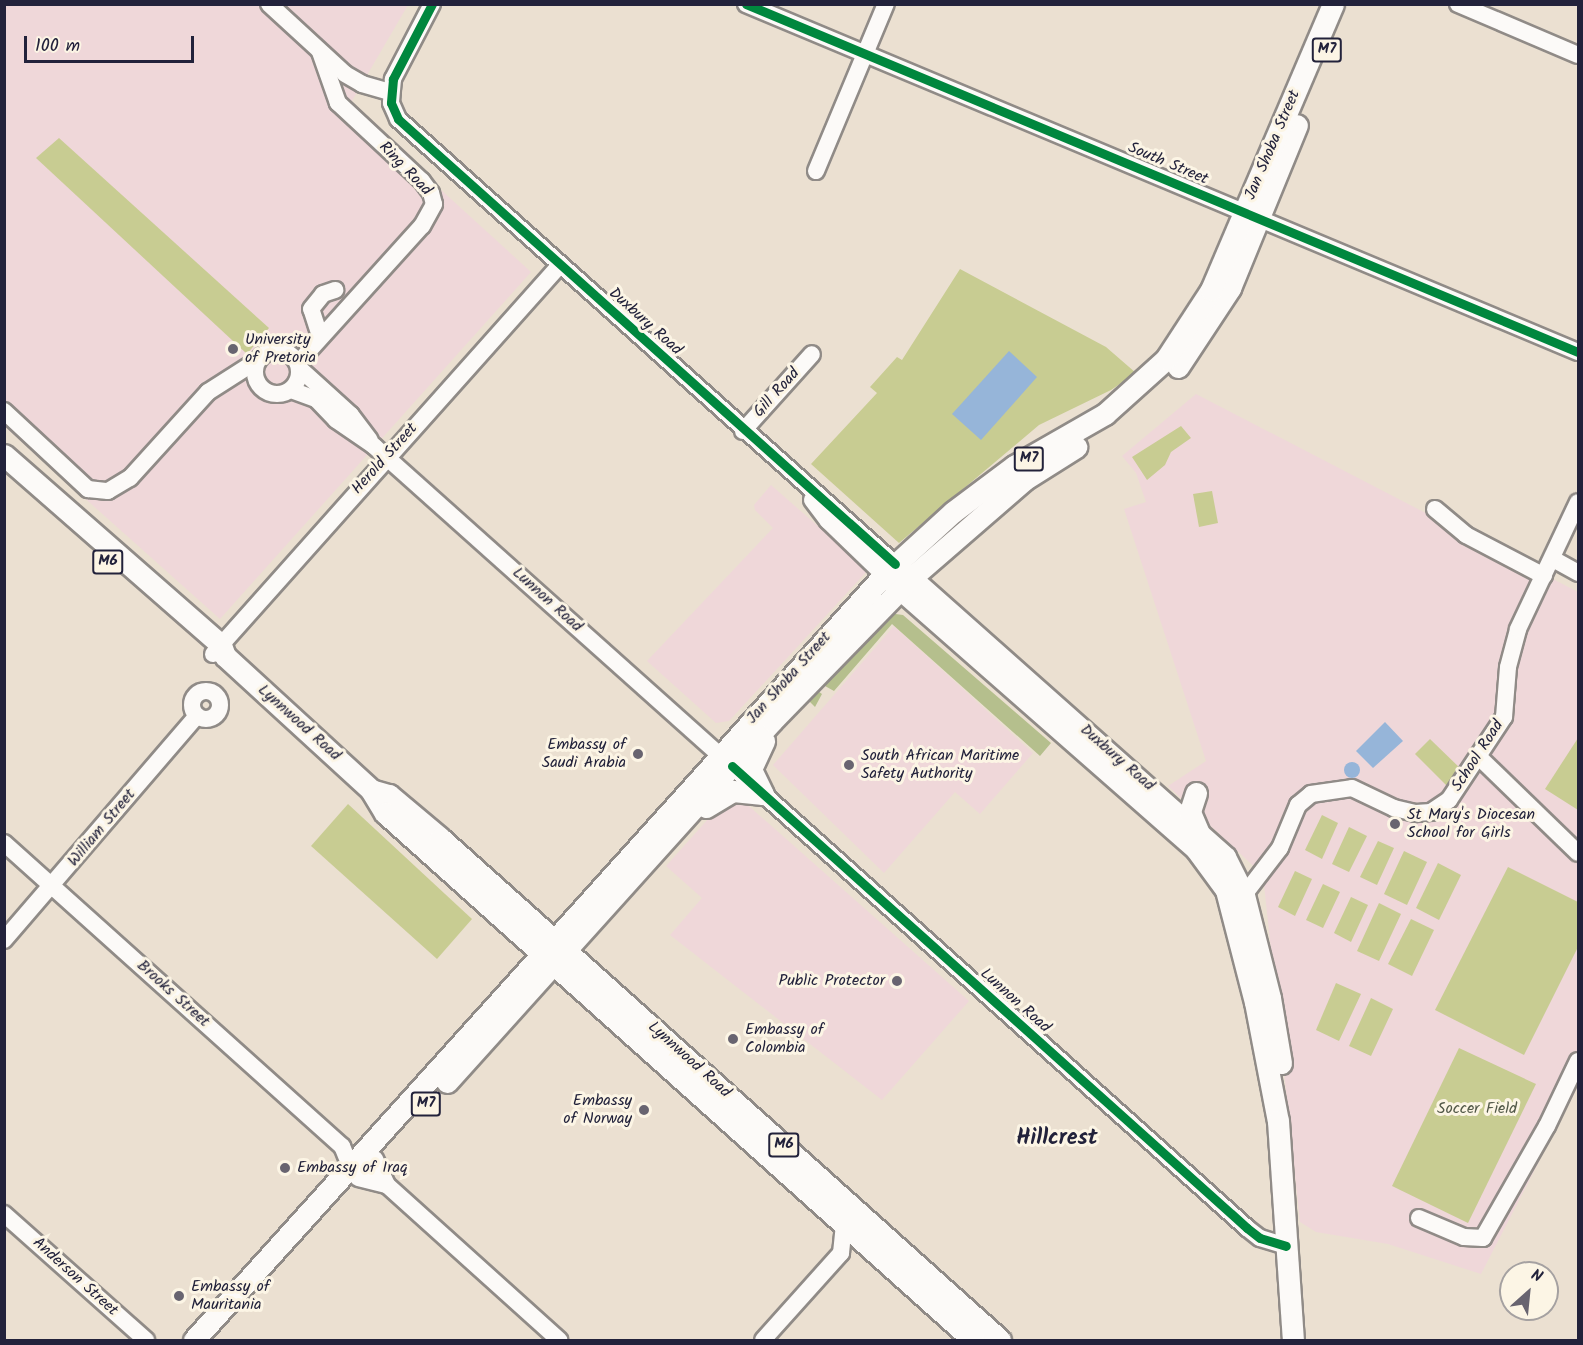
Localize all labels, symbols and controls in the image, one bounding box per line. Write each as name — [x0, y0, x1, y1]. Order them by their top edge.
scale bar — [27, 24, 196, 62]
text: 100 m — [35, 32, 80, 61]
road number: M7 — [1310, 38, 1344, 62]
street label: Jan Shoba Street — [1241, 87, 1305, 203]
street label: Ring Road — [375, 138, 435, 200]
street label: South Street — [1125, 139, 1211, 189]
street label: Duxbury Road — [604, 284, 686, 360]
place label: University of Pretoria — [245, 330, 316, 368]
marker: University of Pretoria — [226, 342, 240, 356]
street label: Gill Road — [750, 364, 804, 422]
street label: Herold Street — [348, 419, 422, 499]
road number: M7 — [1012, 447, 1046, 471]
road number: M6 — [92, 550, 124, 574]
street label: Lunnon Road — [508, 564, 586, 636]
street label: Jan Shoba Street — [743, 628, 835, 728]
street label: Lynnwood Road — [254, 681, 344, 765]
street label: School Road — [1448, 717, 1508, 795]
street label: Duxbury Road — [1076, 720, 1158, 796]
place label: Embassy of Saudi Arabia — [542, 735, 626, 773]
place label: South African Maritime Safety Authority — [861, 746, 1019, 784]
marker: Embassy of Saudi Arabia — [631, 747, 645, 761]
marker: South African Maritime Safety Authority — [842, 758, 856, 772]
street label: William Street — [64, 785, 140, 871]
place label: St Mary's Diocesan School for Girls — [1407, 805, 1535, 843]
marker: St Mary's Diocesan School for Girls — [1388, 817, 1402, 831]
street label: Brooks Street — [133, 956, 213, 1032]
street label: Lunnon Road — [976, 965, 1054, 1037]
place label: Public Protector — [778, 971, 885, 991]
marker: Public Protector — [890, 974, 904, 988]
street label: Lynnwood Road — [644, 1018, 734, 1102]
place label: Embassy of Colombia — [745, 1020, 824, 1058]
marker: Embassy of Colombia — [726, 1032, 740, 1046]
place label: Embassy of Norway — [563, 1091, 632, 1129]
road number: M7 — [410, 1092, 442, 1116]
park label: Soccer Field — [1437, 1099, 1517, 1119]
marker: Embassy of Norway — [637, 1103, 651, 1117]
district label: Hillcrest — [1016, 1126, 1098, 1152]
road number: M6 — [768, 1133, 800, 1157]
place label: Embassy of Iraq — [297, 1158, 408, 1178]
marker: Embassy of Iraq — [278, 1161, 292, 1175]
street label: Anderson Street — [28, 1234, 122, 1320]
north arrow — [1499, 1261, 1559, 1321]
text: N — [1526, 1263, 1547, 1290]
place label: Embassy of Mauritania — [191, 1277, 270, 1315]
marker: Embassy of Mauritania — [172, 1289, 186, 1303]

